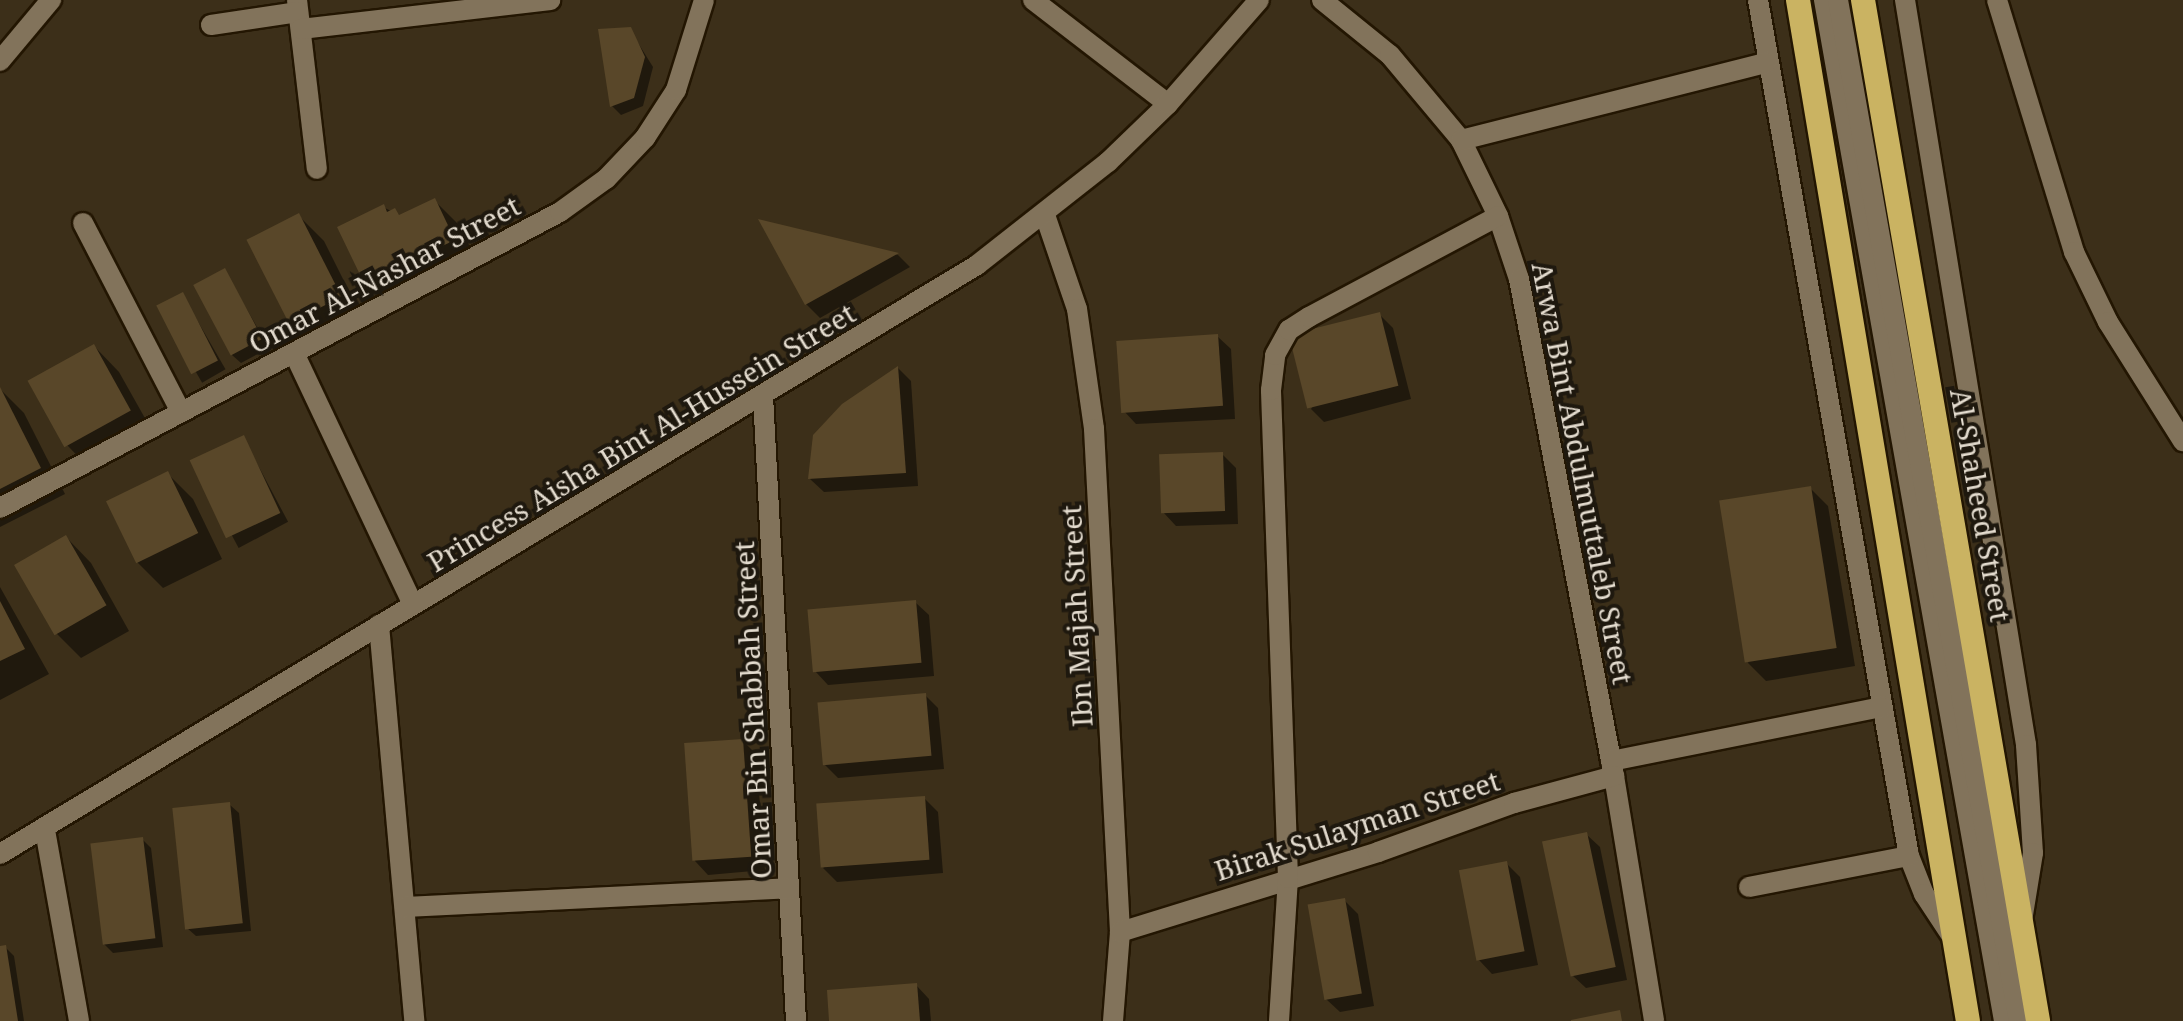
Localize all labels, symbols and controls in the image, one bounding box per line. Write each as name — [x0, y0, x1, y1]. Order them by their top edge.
street label: Omar Al-Nashar Street — [243, 188, 525, 360]
street label: Arwa Bint Abdulmuttaleb Street — [1526, 259, 1640, 687]
street label: Princess Aisha Bint Al-Hussein Street — [421, 296, 861, 578]
street label: Al-Shaheed Street — [1944, 386, 2018, 624]
street label: Ibn Majah Street — [1053, 504, 1099, 728]
street label: Omar Bin Shabbah Street — [726, 540, 778, 880]
street label: Birak Sulayman Street — [1210, 763, 1504, 887]

